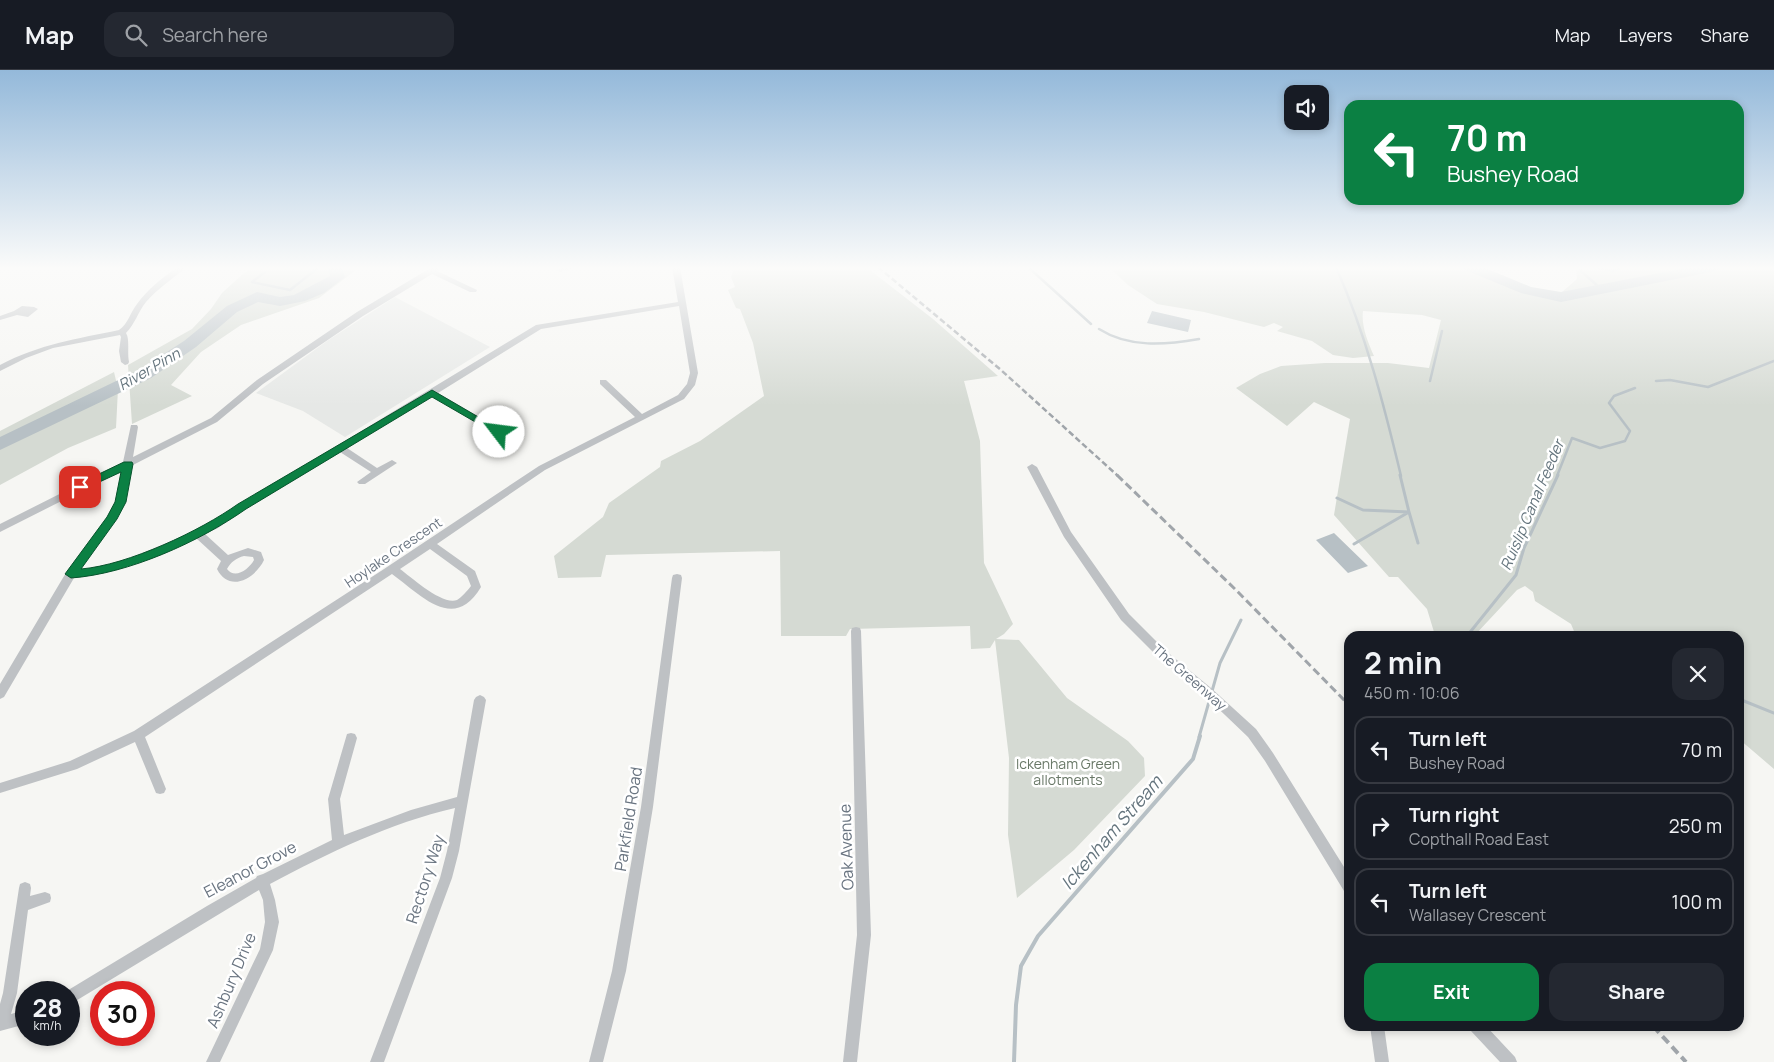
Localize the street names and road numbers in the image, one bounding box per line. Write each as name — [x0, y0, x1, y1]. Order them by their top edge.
street label: Hoylake Crescent — [341, 512, 446, 592]
street label: The Greenway — [1149, 640, 1231, 715]
street label: Parkfield Road — [609, 765, 647, 873]
street label: Oak Avenue — [833, 803, 859, 891]
street label: Rectory Way — [400, 831, 450, 926]
street label: Eleanor Grove — [200, 835, 300, 903]
street label: Ashbury Drive — [201, 929, 261, 1031]

